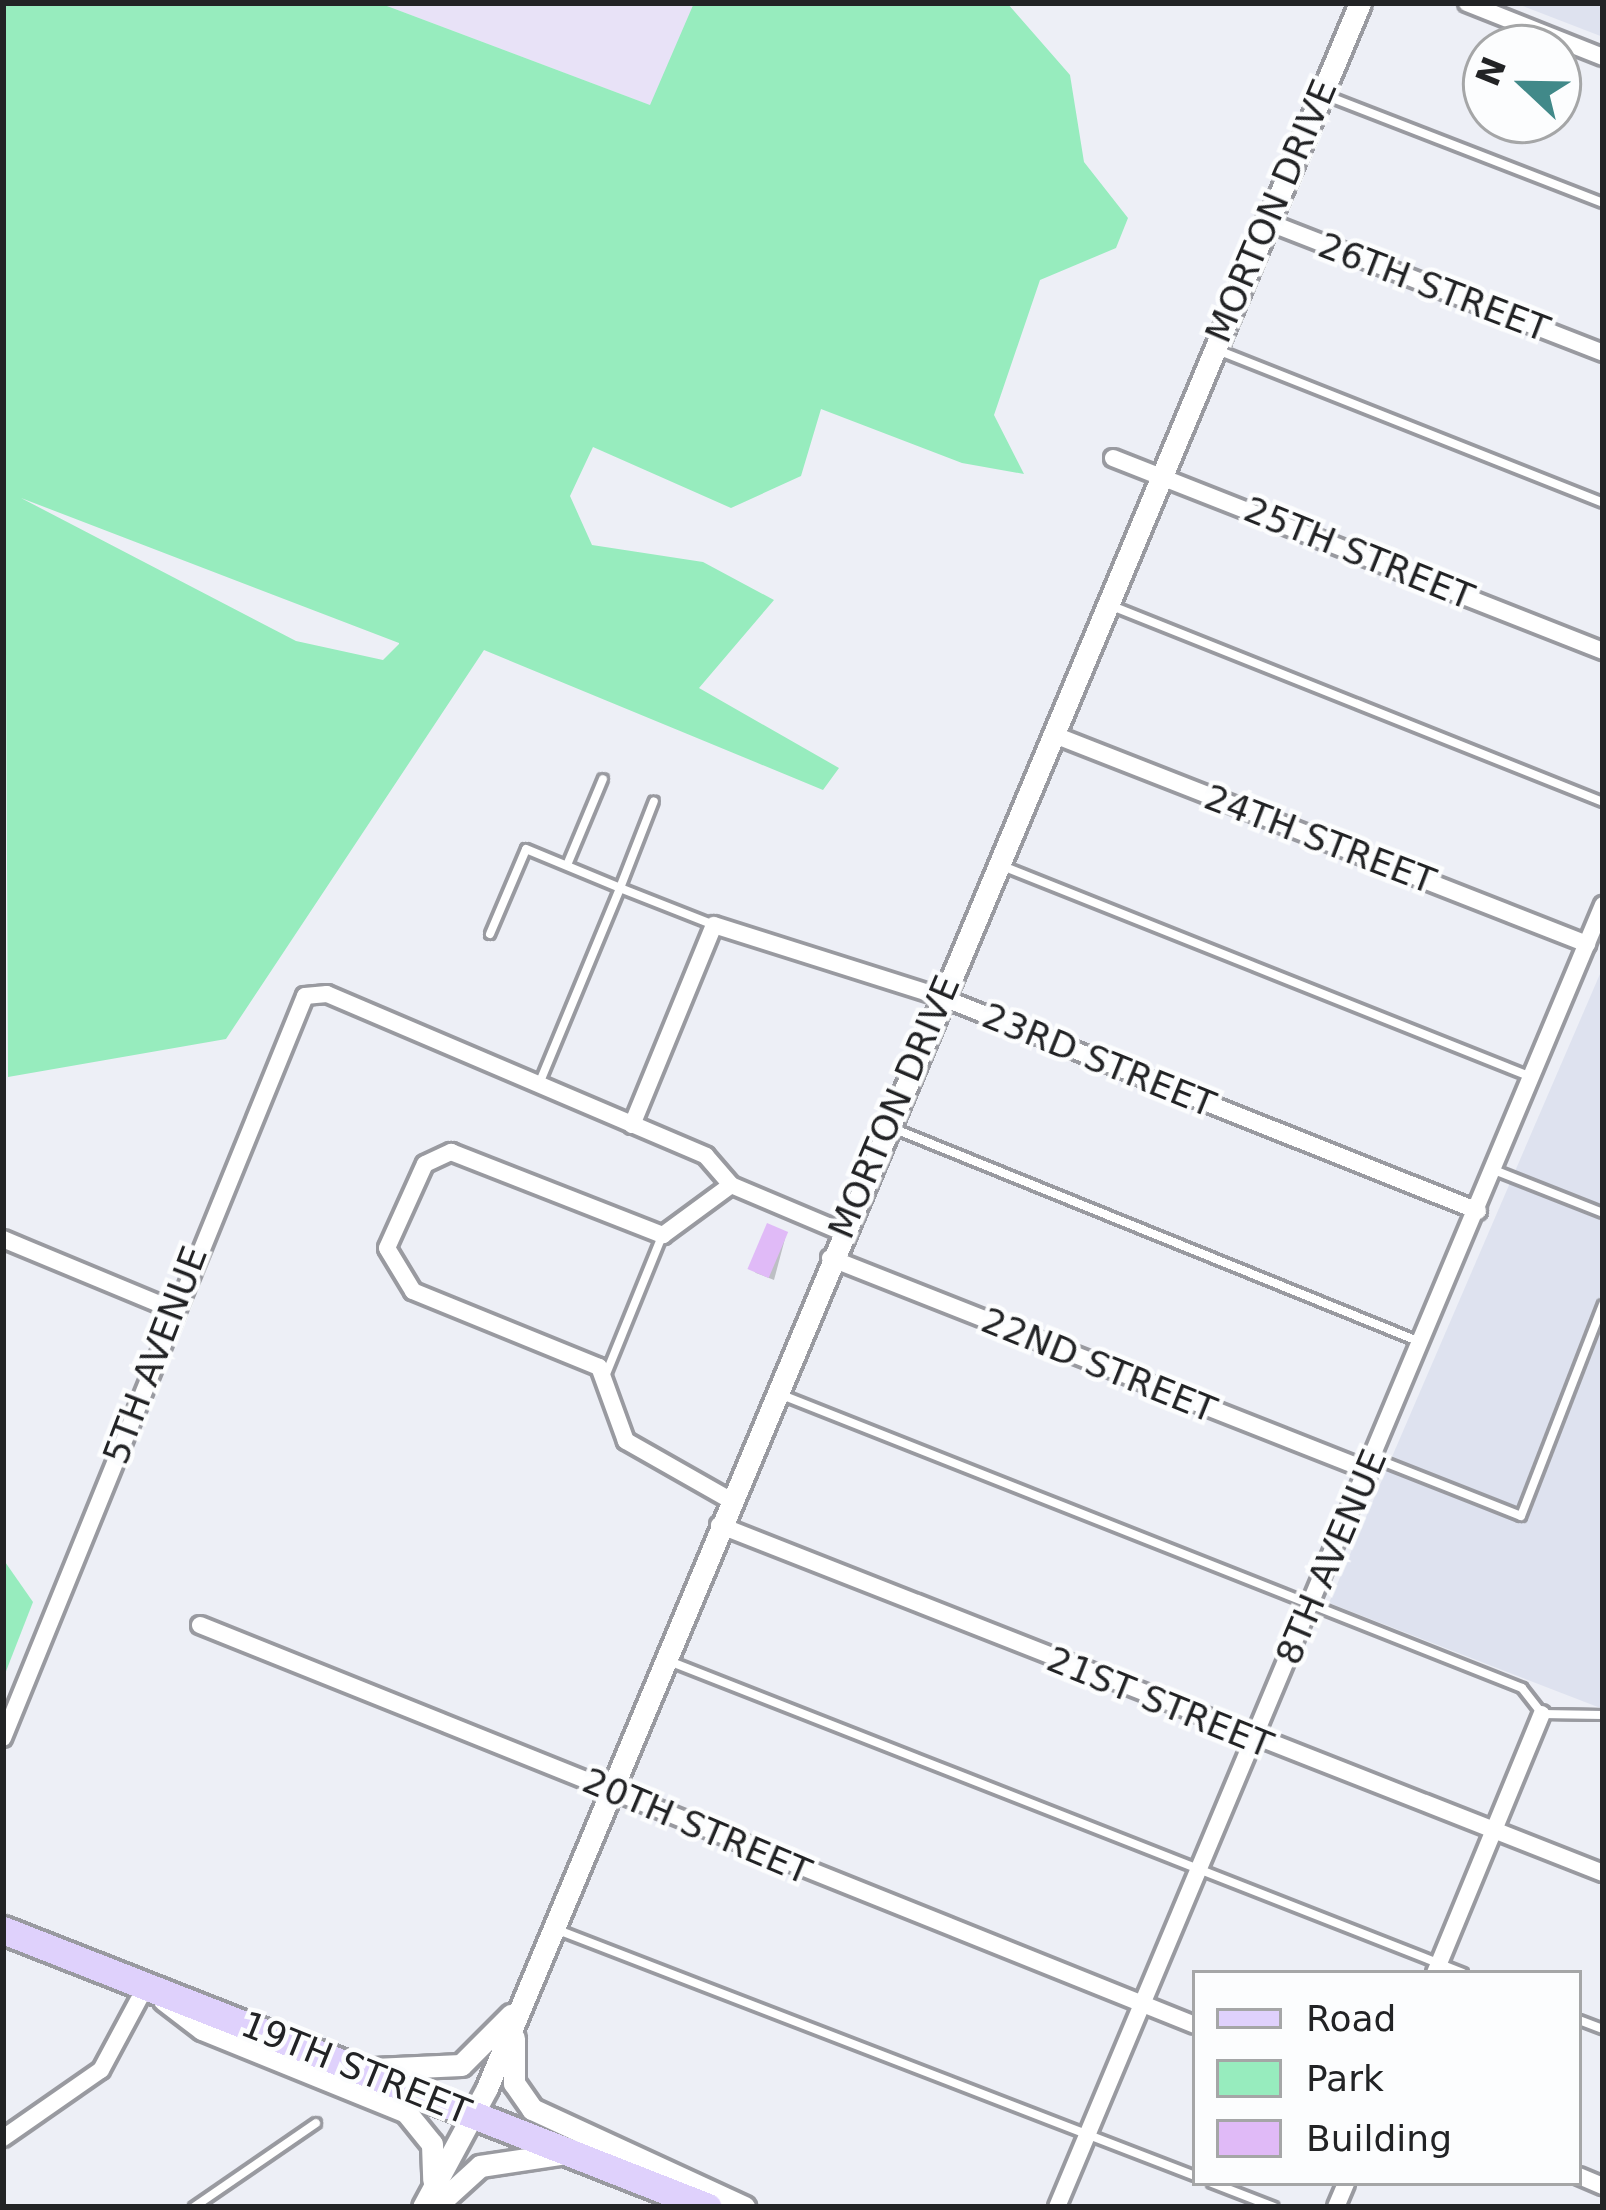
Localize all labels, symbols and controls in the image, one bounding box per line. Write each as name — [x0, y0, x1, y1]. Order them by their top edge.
north arrow — [1462, 24, 1582, 144]
text: N — [1468, 51, 1514, 92]
street label: MORTON DRIVE — [1196, 73, 1346, 349]
street label: 26TH STREET — [1313, 223, 1555, 351]
street label: 25TH STREET — [1238, 487, 1480, 619]
street label: 24TH STREET — [1199, 775, 1441, 903]
street label: MORTON DRIVE — [819, 969, 969, 1245]
street label: 23RD STREET — [976, 994, 1222, 1126]
street label: 5TH AVENUE — [94, 1240, 216, 1470]
street label: 22ND STREET — [975, 1298, 1223, 1432]
street label: 8TH AVENUE — [1266, 1443, 1396, 1671]
street label: 21ST STREET — [1041, 1637, 1279, 1767]
street label: 20TH STREET — [576, 1759, 818, 1893]
legend — [1192, 1970, 1582, 2186]
text: Road — [1306, 1998, 1396, 2039]
street label: 19TH STREET — [235, 2002, 477, 2134]
text: Park — [1306, 2058, 1384, 2099]
text: Building — [1306, 2118, 1452, 2159]

